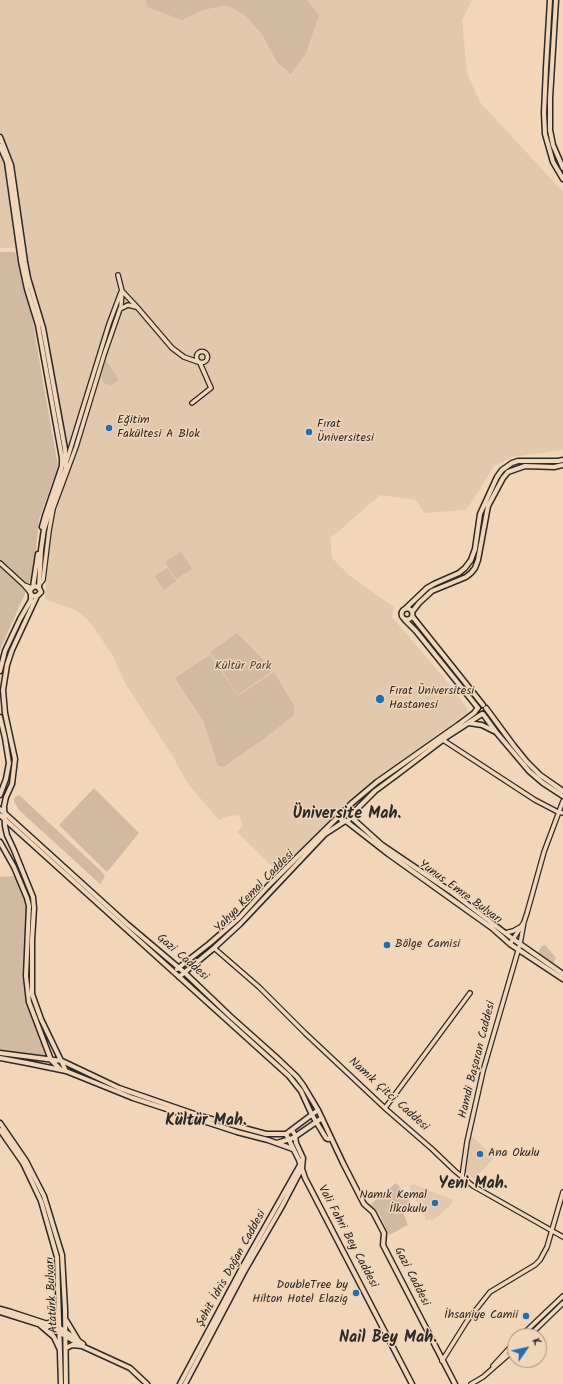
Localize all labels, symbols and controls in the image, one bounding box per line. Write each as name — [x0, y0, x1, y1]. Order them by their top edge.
place label: Eğitim Fakültesi A Blok — [117, 414, 200, 442]
place label: Fırat Üniversitesi — [317, 418, 374, 446]
marker: Eğitim Fakültesi A Blok — [104, 423, 114, 433]
marker: Fırat Üniversitesi — [304, 427, 314, 437]
park label: Kültür Park — [215, 660, 271, 674]
place label: Fırat Üniversitesi Hastanesi — [389, 685, 474, 713]
marker: Fırat Üniversitesi Hastanesi — [374, 693, 386, 705]
district label: Üniversite Mah. — [293, 805, 401, 825]
street label: Yahya Kemal Caddesi — [212, 848, 298, 936]
street label: Yunus Emre Bulvarı — [415, 858, 505, 928]
street label: Gazi Caddesi — [153, 932, 211, 984]
place label: Bölge Camisi — [395, 938, 460, 952]
marker: Bölge Camisi — [382, 940, 392, 950]
street label: Hamdi Başaran Caddesi — [457, 1000, 499, 1120]
street label: Namık Çitci Caddesi — [345, 1055, 431, 1135]
district label: Kültür Mah. — [165, 1112, 247, 1132]
place label: Ana Okulu — [488, 1147, 540, 1161]
marker: Ana Okulu — [475, 1149, 485, 1159]
district label: Yeni Mah. — [438, 1175, 508, 1195]
street label: Vali Fahri Bey Caddesi — [314, 1183, 380, 1291]
place label: Namık Kemal İlkokulu — [360, 1189, 427, 1217]
marker: Namık Kemal İlkokulu — [430, 1198, 440, 1208]
street label: Şehit İdris Doğan Caddesi — [194, 1208, 270, 1330]
street label: Gazi Caddesi — [390, 1245, 432, 1309]
street label: Atatürk Bulvarı — [44, 1256, 62, 1334]
place label: DoubleTree by Hilton Hotel Elazig — [252, 1279, 348, 1307]
marker: DoubleTree by Hilton Hotel Elazig — [351, 1288, 361, 1298]
place label: İhsaniye Camii — [444, 1309, 518, 1323]
marker: İhsaniye Camii — [521, 1311, 531, 1321]
north arrow — [507, 1328, 547, 1368]
district label: Nail Bey Mah. — [339, 1329, 437, 1349]
text: K — [527, 1334, 545, 1350]

